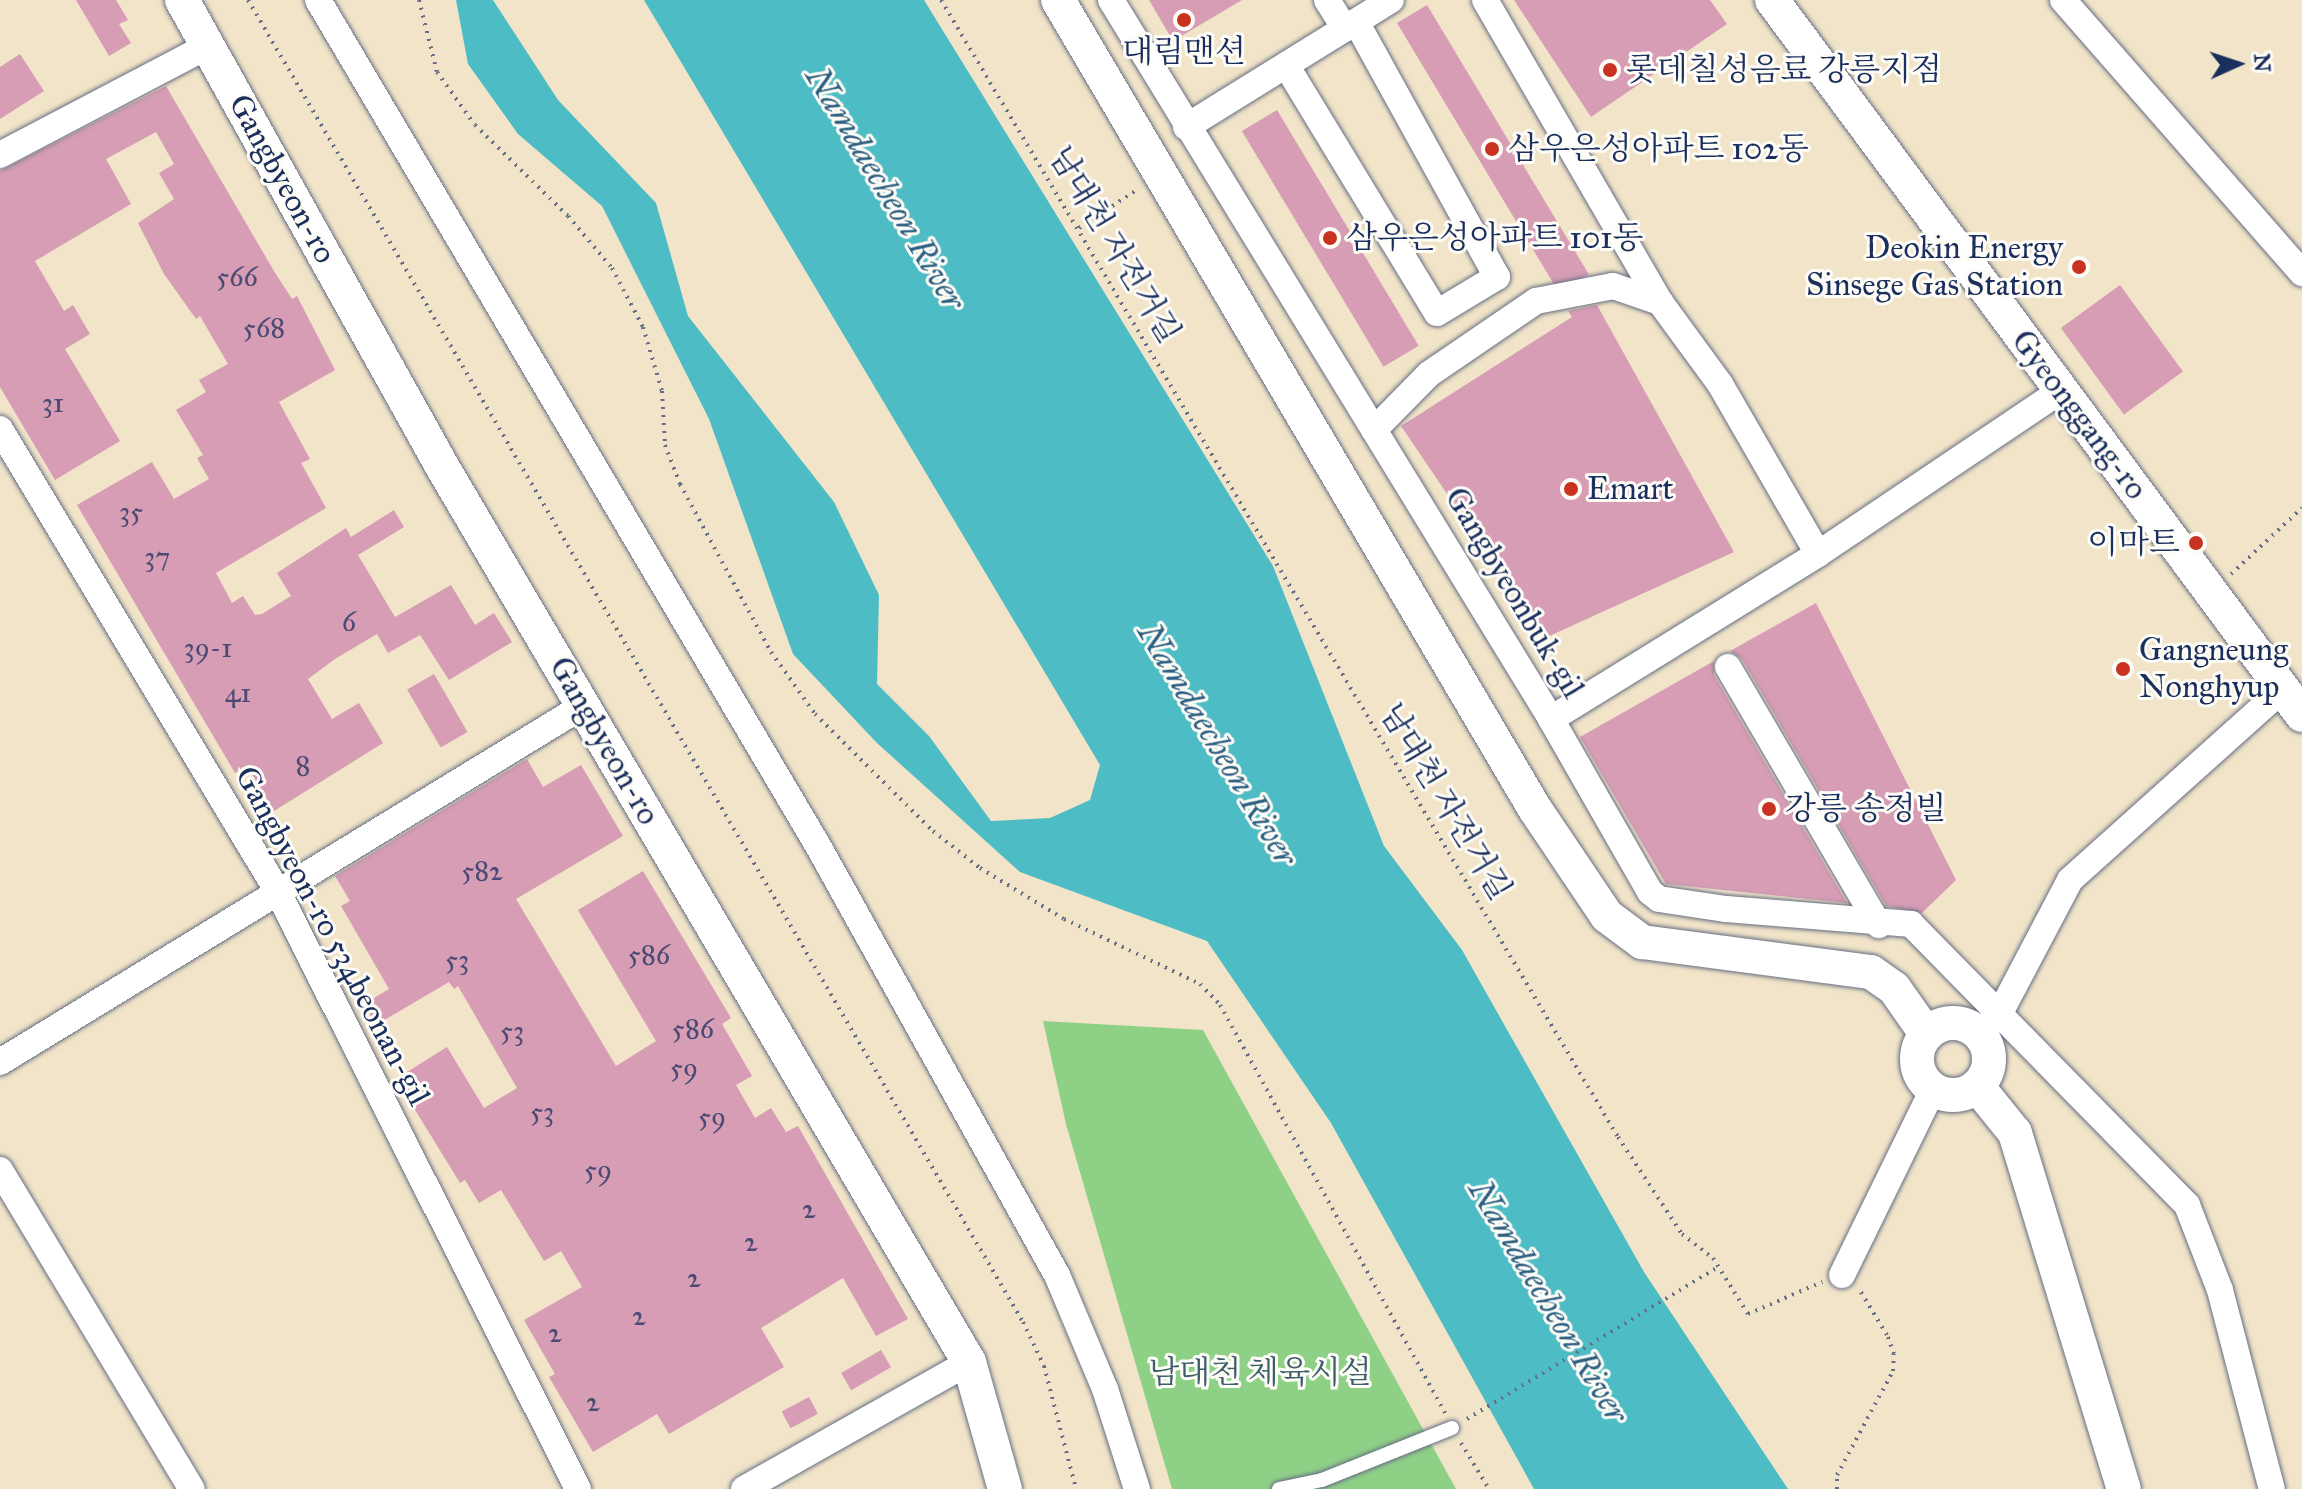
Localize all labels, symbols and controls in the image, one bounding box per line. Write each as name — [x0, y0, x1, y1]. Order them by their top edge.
marker: 대림맨션 — [1175, 11, 1193, 29]
north arrow — [2198, 24, 2278, 104]
place label: 대림맨션 — [1122, 33, 1246, 71]
place label: 롯데칠성음료 강릉지점 — [1626, 51, 1942, 89]
text: N — [2248, 53, 2276, 73]
water label: Namdaecheon River — [797, 59, 975, 317]
marker: 롯데칠성음료 강릉지점 — [1601, 61, 1619, 79]
street label: Gangbyeon-ro — [220, 88, 344, 270]
place label: 삼우은성아파트 102동 — [1508, 130, 1809, 168]
street label: 남대천 자전거길 — [1040, 139, 1188, 351]
marker: 삼우은성아파트 102동 — [1483, 140, 1501, 158]
place label: 삼우은성아파트 101동 — [1346, 219, 1644, 257]
marker: 삼우은성아파트 101동 — [1321, 229, 1339, 247]
place label: Deokin Energy Sinsege Gas Station — [1806, 230, 2063, 305]
marker: Deokin Energy Sinsege Gas Station — [2070, 258, 2088, 276]
house number: 566 — [216, 260, 258, 294]
house number: 568 — [243, 311, 285, 345]
street label: Gyeonggang-ro — [2003, 323, 2155, 507]
house number: 31 — [42, 386, 64, 420]
place label: Emart — [1587, 470, 1674, 508]
marker: Emart — [1562, 480, 1580, 498]
street label: Gangbyeonbuk-gil — [1436, 481, 1592, 705]
house number: 35 — [119, 495, 143, 529]
place label: 이마트 — [2087, 524, 2180, 562]
marker: 이마트 — [2187, 534, 2205, 552]
house number: 37 — [144, 540, 170, 574]
house number: 6 — [342, 605, 356, 639]
water label: Namdaecheon River — [1129, 615, 1307, 873]
house number: 39-1 — [184, 631, 232, 665]
place label: Gangneung Nonghyup — [2139, 632, 2288, 707]
street label: Gangbyeon-ro — [541, 650, 667, 832]
marker: Gangneung Nonghyup — [2114, 660, 2132, 678]
house number: 41 — [225, 676, 251, 710]
street label: 남대천 자전거길 — [1371, 696, 1519, 908]
house number: 8 — [296, 749, 310, 783]
street label: Gangbyeon-ro 534beonan-gil — [226, 760, 438, 1112]
place label: 강릉 송정빌 — [1785, 790, 1946, 828]
marker: 강릉 송정빌 — [1760, 800, 1778, 818]
house number: 582 — [461, 854, 503, 888]
house number: 586 — [628, 938, 670, 972]
house number: 53 — [445, 943, 469, 977]
house number: 586 — [672, 1012, 714, 1046]
house number: 53 — [500, 1014, 524, 1048]
house number: 59 — [670, 1051, 698, 1085]
house number: 53 — [530, 1095, 554, 1129]
house number: 59 — [698, 1100, 726, 1134]
house number: 59 — [584, 1153, 612, 1187]
water label: Namdaecheon River — [1460, 1172, 1638, 1430]
house number: 2 — [802, 1192, 816, 1226]
house number: 2 — [744, 1225, 758, 1259]
house number: 2 — [687, 1261, 701, 1295]
house number: 2 — [632, 1299, 646, 1333]
house number: 2 — [548, 1316, 562, 1350]
park label: 남대천 체육시설 — [1148, 1354, 1372, 1392]
house number: 2 — [586, 1385, 600, 1419]

